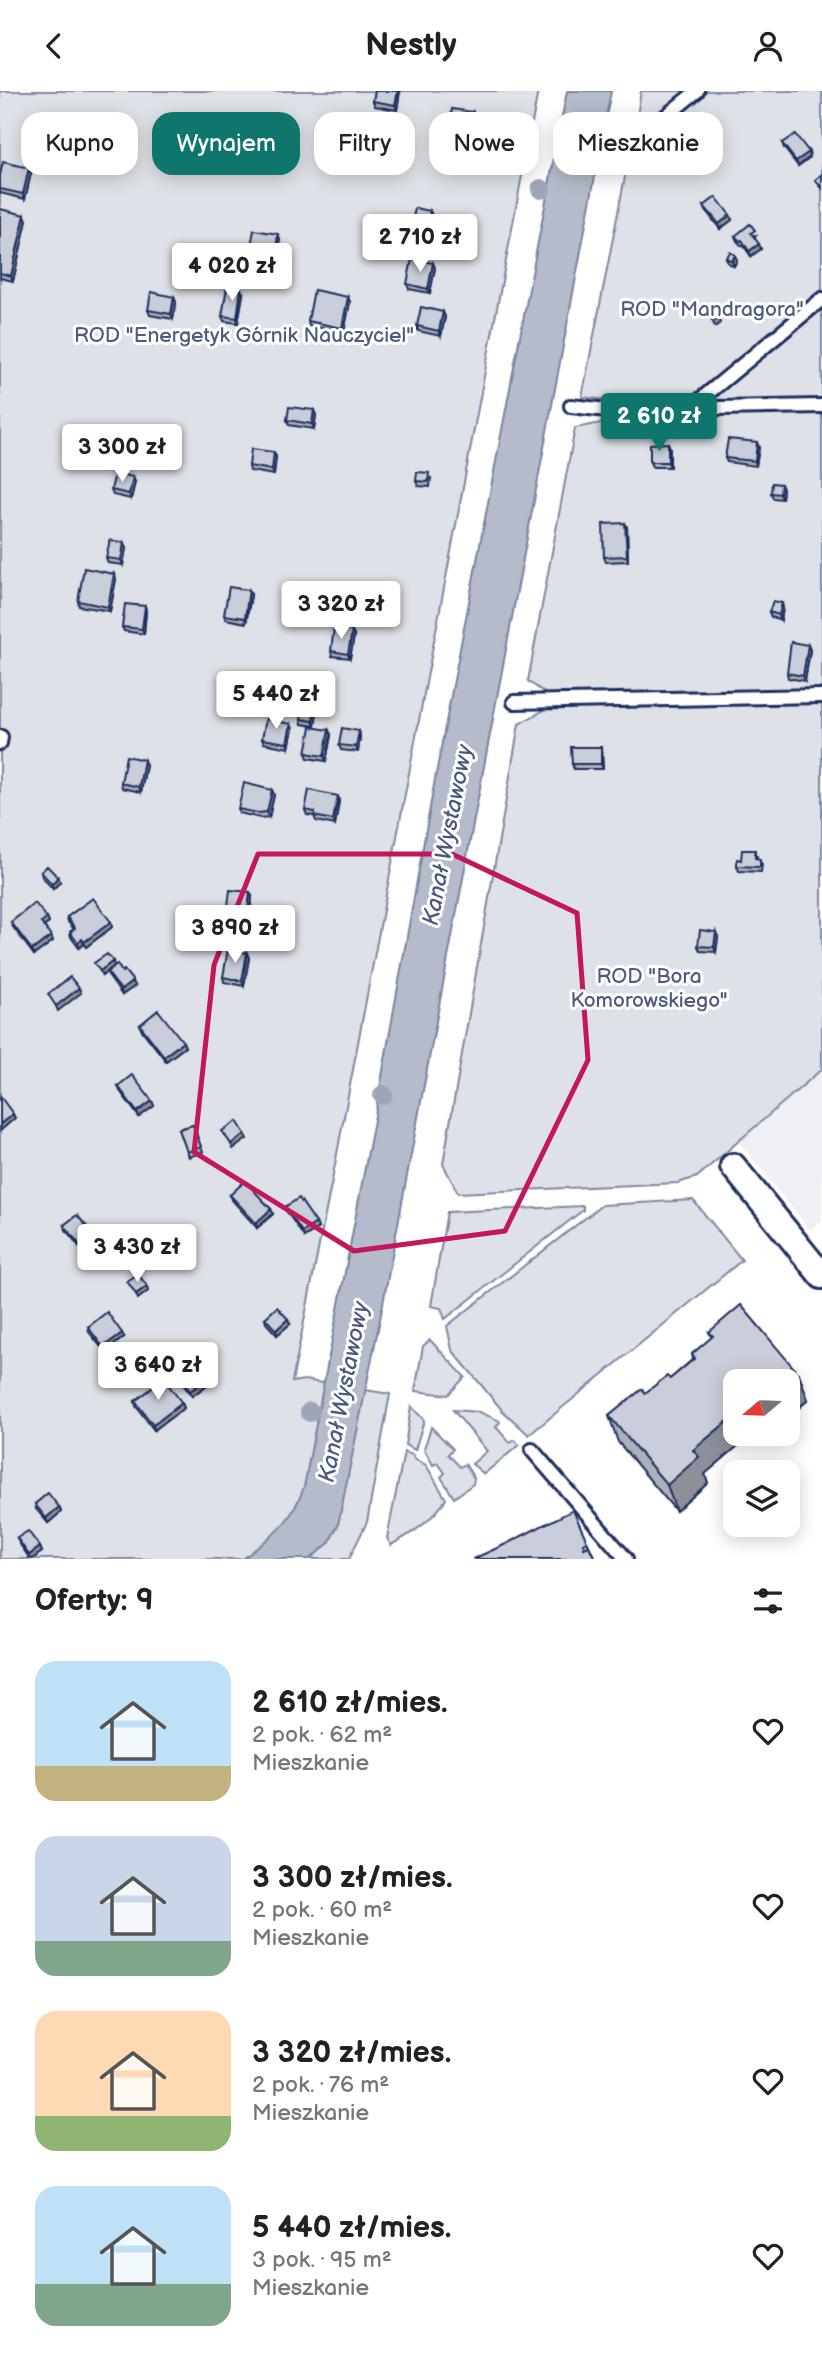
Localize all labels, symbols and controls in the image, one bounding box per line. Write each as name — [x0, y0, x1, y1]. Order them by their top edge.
text: Nestly — [365, 26, 457, 65]
icon: back — [35, 27, 73, 65]
icon: person — [749, 27, 787, 65]
chip: Kupno — [21, 112, 138, 175]
chip: Wynajem — [152, 112, 300, 175]
chip: Filtry — [314, 112, 415, 175]
chip: Nowe — [429, 112, 539, 175]
chip: Mieszkanie — [553, 112, 723, 175]
pin: 2 710 zł — [348, 215, 492, 274]
text: 2 710 zł — [378, 223, 462, 251]
pin: 4 020 zł — [160, 243, 304, 303]
text: 4 020 zł — [188, 252, 276, 280]
park label: ROD "Mandragora" — [620, 297, 804, 322]
park label: ROD "Energetyk Górnik Nauczyciel" — [74, 323, 414, 348]
pin: 2 610 zł — [587, 393, 731, 453]
text: 2 610 zł — [617, 402, 701, 430]
pin: 3 300 zł — [50, 425, 194, 484]
text: 3 300 zł — [78, 433, 166, 461]
pin: 3 320 zł — [269, 581, 413, 641]
text: 3 320 zł — [297, 590, 385, 618]
pin: 5 440 zł — [204, 671, 348, 731]
text: 5 440 zł — [232, 680, 320, 708]
water label: Kanał Wystawowy — [417, 742, 479, 928]
pin: 3 890 zł — [163, 905, 307, 965]
text: 3 890 zł — [191, 914, 279, 942]
park label: ROD "Bora Komorowskiego" — [570, 964, 728, 1013]
pin: 3 430 zł — [65, 1225, 209, 1284]
text: 3 430 zł — [93, 1233, 181, 1261]
water label: Kanał Wystawowy — [313, 1299, 375, 1485]
pin: 3 640 zł — [86, 1343, 230, 1402]
text: 3 640 zł — [114, 1351, 202, 1379]
north arrow — [723, 1369, 800, 1445]
map controls — [723, 1369, 800, 1537]
button: layers — [723, 1460, 800, 1537]
icon: filters — [749, 1582, 787, 1620]
text: Oferty: 9 — [35, 1583, 154, 1619]
text: 2 610 zł/mies. — [252, 1685, 448, 1721]
icon: home — [91, 1689, 175, 1773]
icon: heart — [749, 1712, 787, 1750]
text: 2 pok. · 62 m² — [252, 1721, 392, 1749]
text: Mieszkanie — [252, 1749, 369, 1777]
text: 3 300 zł/mies. — [252, 1860, 453, 1896]
icon: home — [91, 1864, 175, 1948]
icon: heart — [749, 1887, 787, 1925]
text: 2 pok. · 60 m² — [252, 1896, 392, 1924]
text: Mieszkanie — [252, 1924, 369, 1952]
text: 3 320 zł/mies. — [252, 2035, 451, 2071]
icon: home — [91, 2039, 175, 2123]
icon: heart — [749, 2062, 787, 2100]
text: 2 pok. · 76 m² — [252, 2071, 389, 2099]
text: Mieszkanie — [252, 2099, 369, 2127]
text: 5 440 zł/mies. — [252, 2210, 451, 2246]
icon: home — [91, 2214, 175, 2298]
icon: heart — [749, 2237, 787, 2275]
text: 3 pok. · 95 m² — [252, 2246, 392, 2274]
text: Mieszkanie — [252, 2274, 369, 2302]

